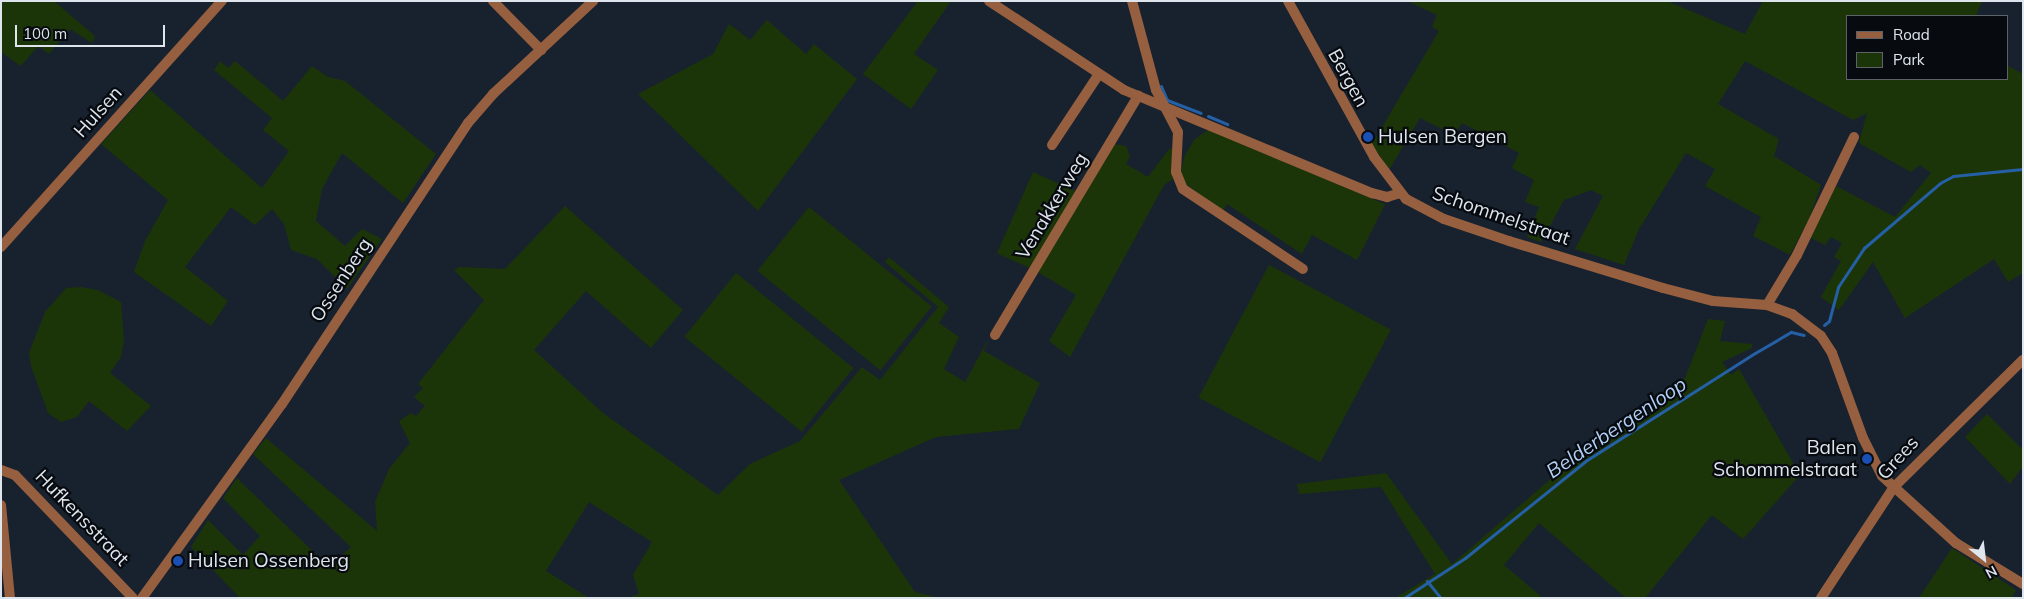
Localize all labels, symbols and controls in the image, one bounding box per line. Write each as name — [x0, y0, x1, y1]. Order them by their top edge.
scale bar — [18, 15, 168, 47]
legend — [1846, 15, 2009, 80]
text: 100 m — [23, 24, 67, 43]
text: Road — [1893, 25, 1930, 44]
street label: Bergen — [1323, 45, 1373, 111]
text: Park — [1893, 50, 1925, 69]
street label: Hulsen — [69, 82, 127, 142]
place label: Hulsen Bergen — [1378, 126, 1507, 148]
marker: Hulsen Bergen — [1362, 131, 1374, 143]
street label: Venakkerweg — [1011, 149, 1093, 263]
street label: Schommelstraat — [1429, 182, 1573, 250]
street label: Ossenberg — [306, 234, 376, 326]
water label: Belderbergenloop — [1541, 371, 1691, 483]
street label: Grees — [1873, 432, 1923, 484]
place label: Balen Schommelstraat — [1713, 437, 1857, 481]
marker: Balen Schommelstraat — [1861, 453, 1873, 465]
street label: Hufkensstraat — [31, 465, 133, 571]
north arrow — [1959, 534, 2009, 584]
place label: Hulsen Ossenberg — [188, 550, 349, 572]
marker: Hulsen Ossenberg — [172, 555, 184, 567]
text: N — [1982, 562, 2000, 583]

